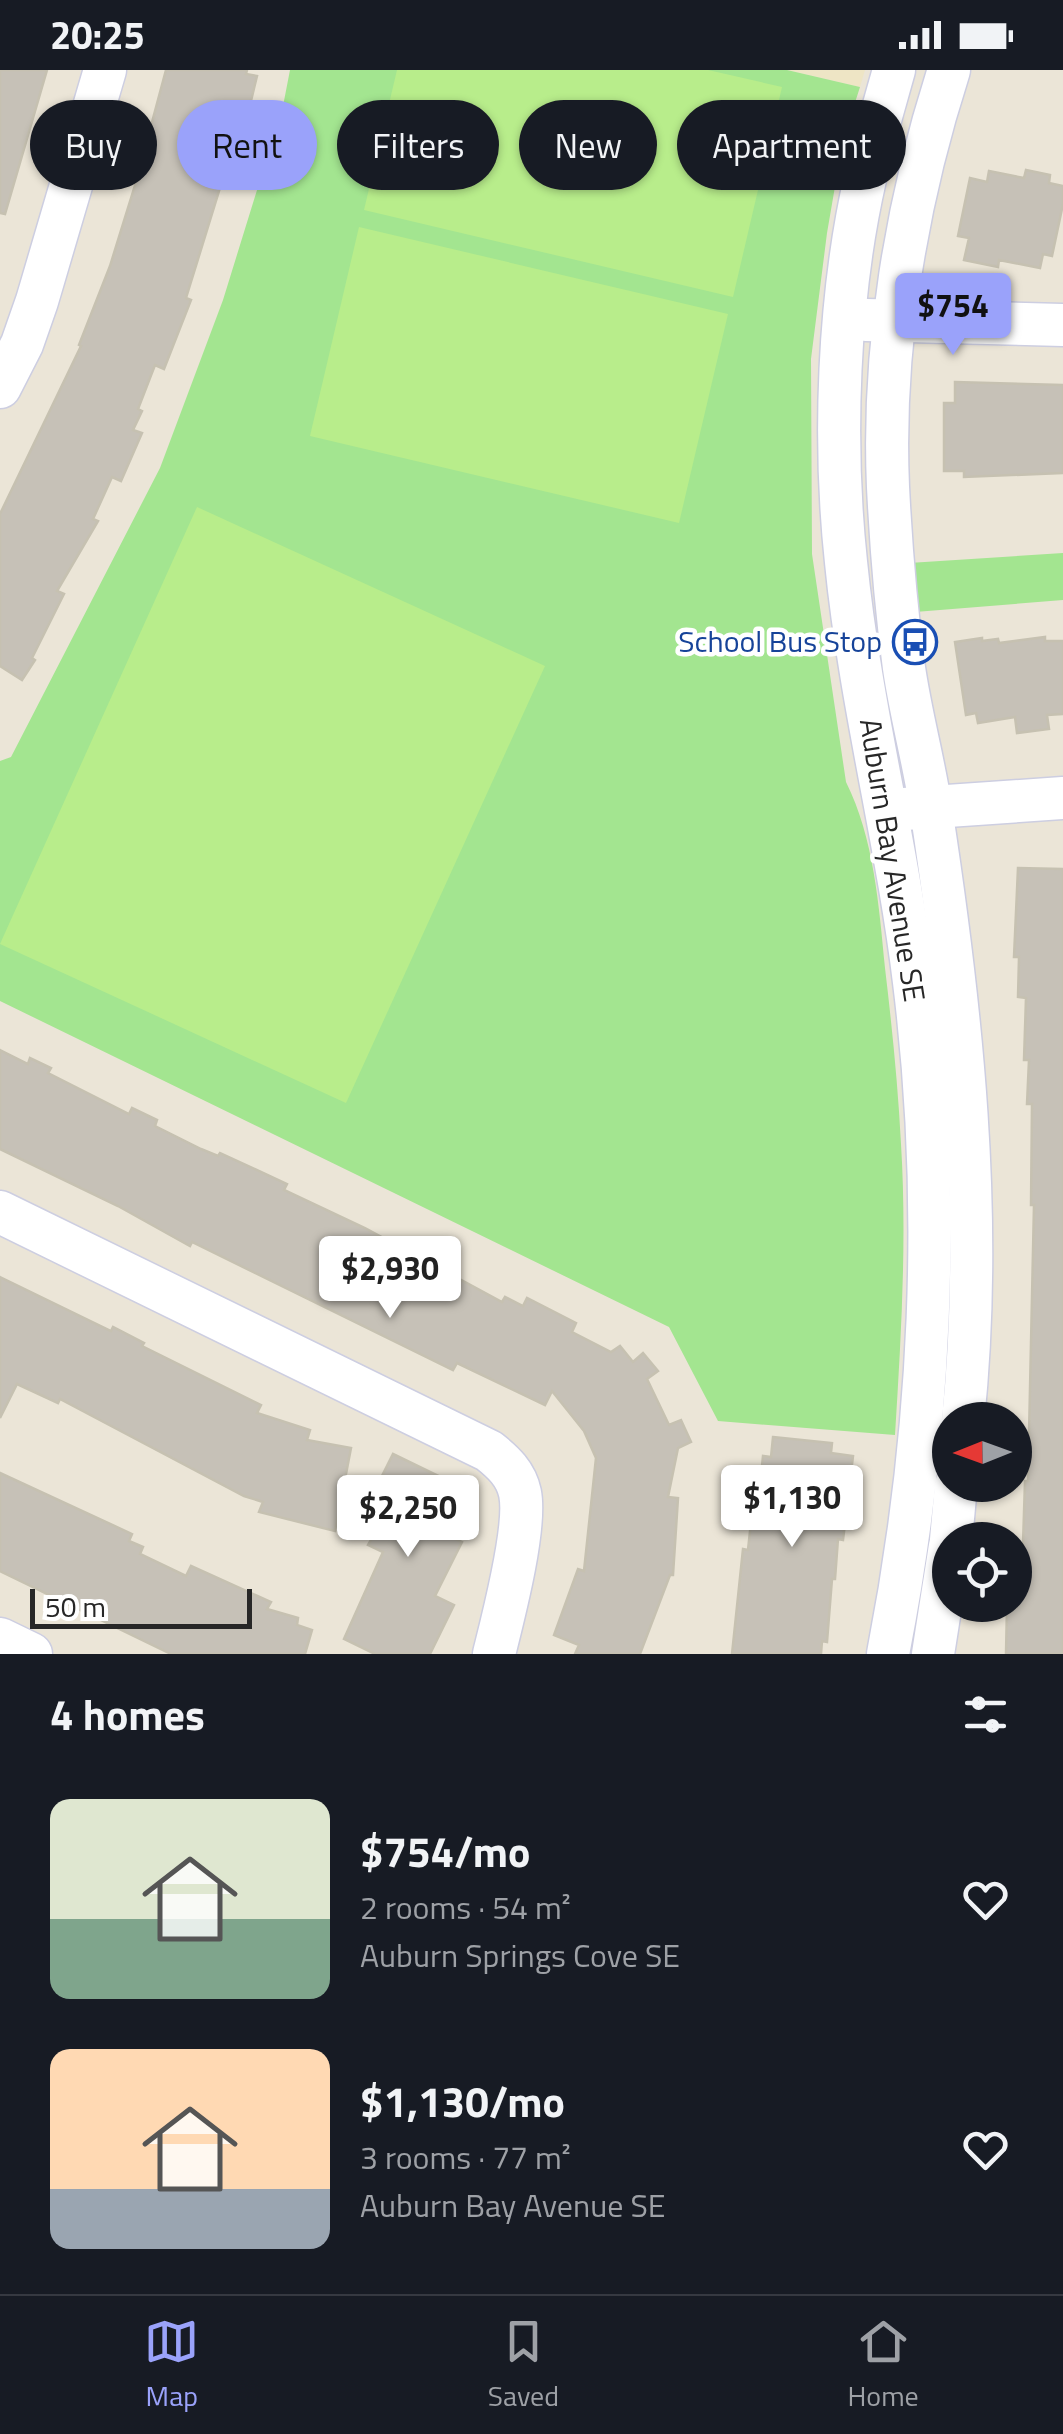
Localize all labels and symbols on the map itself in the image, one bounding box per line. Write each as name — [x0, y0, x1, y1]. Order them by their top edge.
pin: $754 — [894, 273, 1012, 358]
place label: School Bus Stop — [678, 618, 882, 664]
bus stop icon: School Bus Stop — [892, 619, 938, 665]
street label: Auburn Bay Avenue SE — [848, 715, 938, 1005]
pin: $2,930 — [309, 1236, 471, 1321]
north arrow — [932, 1402, 1032, 1502]
pin: $1,130 — [711, 1465, 873, 1550]
pin: $2,250 — [327, 1475, 489, 1560]
scale bar — [30, 1584, 252, 1628]

